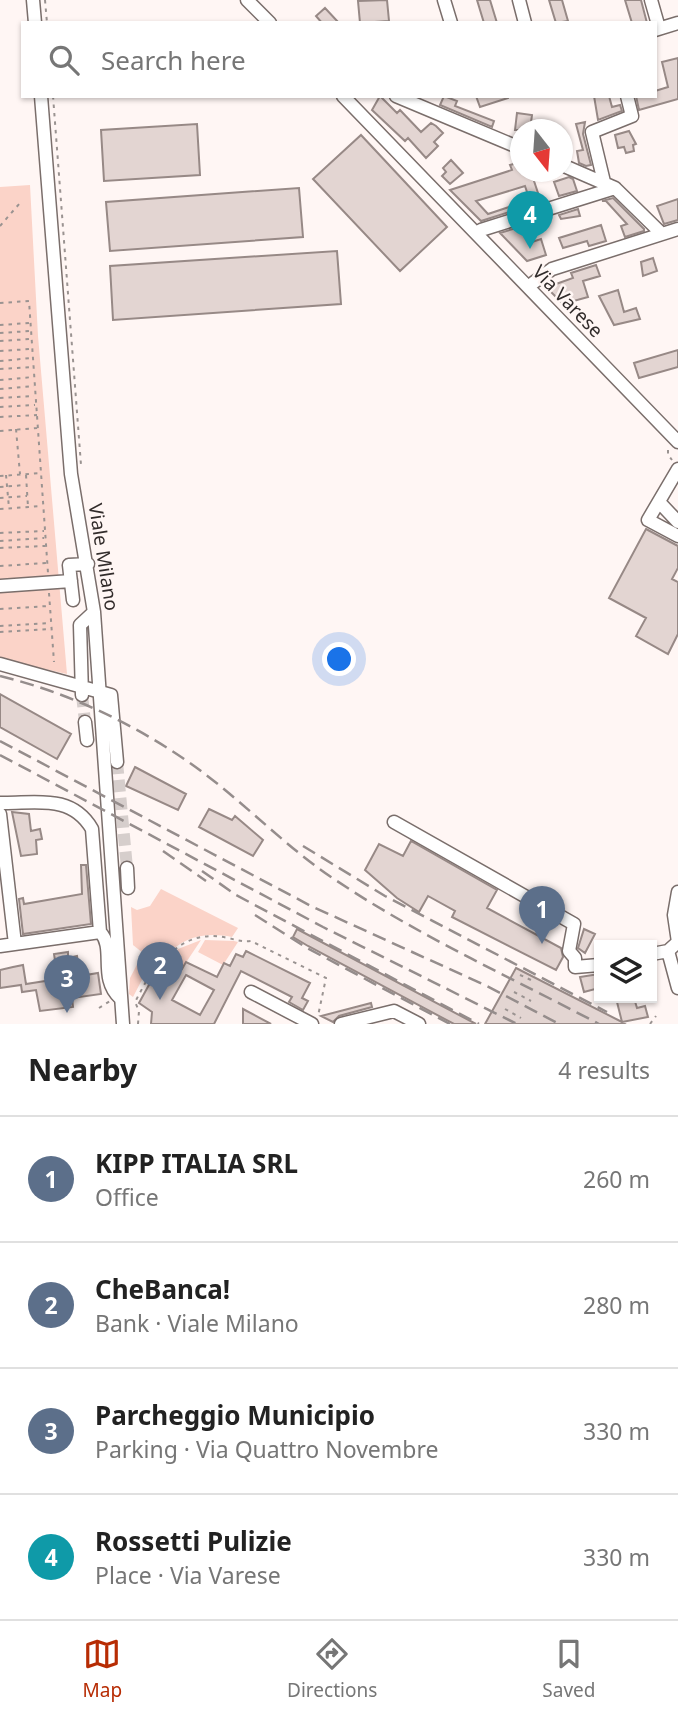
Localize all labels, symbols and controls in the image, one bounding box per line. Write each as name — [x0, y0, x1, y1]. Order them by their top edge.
search box — [21, 21, 657, 98]
icon: search — [45, 41, 83, 79]
text: Search here — [101, 42, 246, 78]
north arrow — [510, 119, 573, 182]
pin: 4 — [507, 191, 553, 249]
street label: Via Varese — [527, 259, 609, 343]
street label: Viale Milano — [83, 501, 125, 613]
your location — [322, 642, 356, 676]
pin: 1 — [519, 886, 565, 944]
map controls — [594, 940, 657, 1003]
button: layers — [594, 940, 657, 1003]
pin: 2 — [137, 942, 183, 1000]
pin: 3 — [44, 955, 90, 1013]
text: Nearby — [28, 1049, 137, 1090]
text: 4 results — [558, 1054, 650, 1086]
text: KIPP ITALIA SRL — [95, 1145, 298, 1181]
text: 1 — [44, 1163, 58, 1195]
text: 260 m — [583, 1163, 650, 1195]
text: Office — [95, 1181, 159, 1213]
text: CheBanca! — [95, 1271, 230, 1307]
text: 2 — [44, 1289, 58, 1321]
text: 280 m — [583, 1289, 650, 1321]
text: Bank · Viale Milano — [95, 1307, 299, 1339]
text: Parcheggio Municipio — [95, 1397, 375, 1433]
text: 3 — [44, 1415, 58, 1447]
text: 330 m — [583, 1415, 650, 1447]
text: Parking · Via Quattro Novembre — [95, 1433, 439, 1465]
text: Rossetti Pulizie — [95, 1523, 292, 1559]
text: 4 — [44, 1541, 58, 1573]
text: 330 m — [583, 1541, 650, 1573]
text: Place · Via Varese — [95, 1559, 281, 1591]
tab: Map — [83, 1635, 122, 1703]
tab: Directions — [287, 1635, 377, 1703]
tab: Saved — [542, 1635, 595, 1703]

